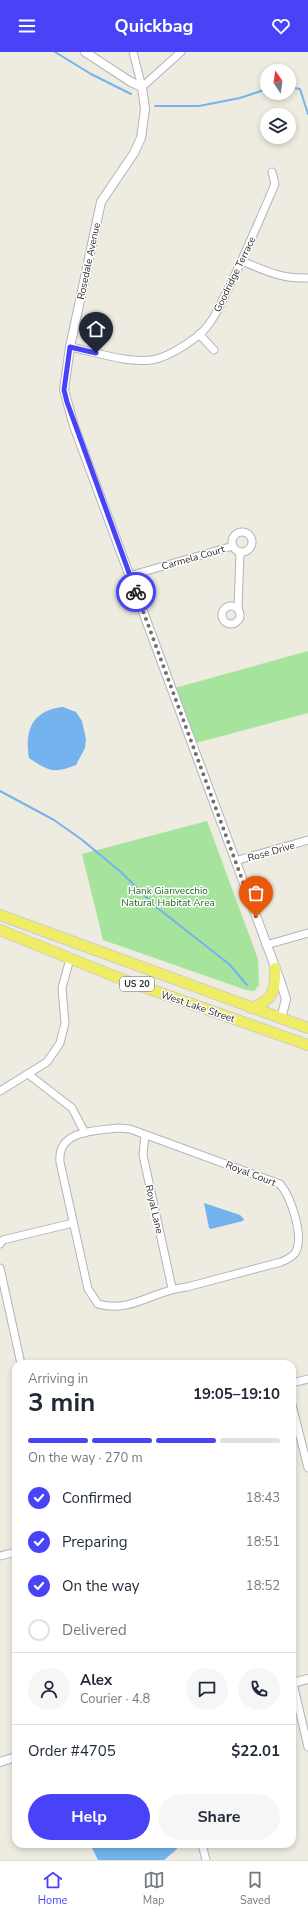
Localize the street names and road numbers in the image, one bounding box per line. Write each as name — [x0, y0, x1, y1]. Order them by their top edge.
street label: Rosedale Avenue — [74, 221, 104, 301]
street label: Goodridge Terrace — [211, 234, 259, 315]
street label: Carmela Court — [160, 542, 227, 574]
street label: Rose Drive — [246, 839, 297, 865]
road number: US 20 — [120, 977, 154, 991]
street label: West Lake Street — [159, 988, 237, 1026]
street label: Royal Court — [223, 1158, 278, 1190]
street label: Royal Lane — [142, 1183, 166, 1235]

